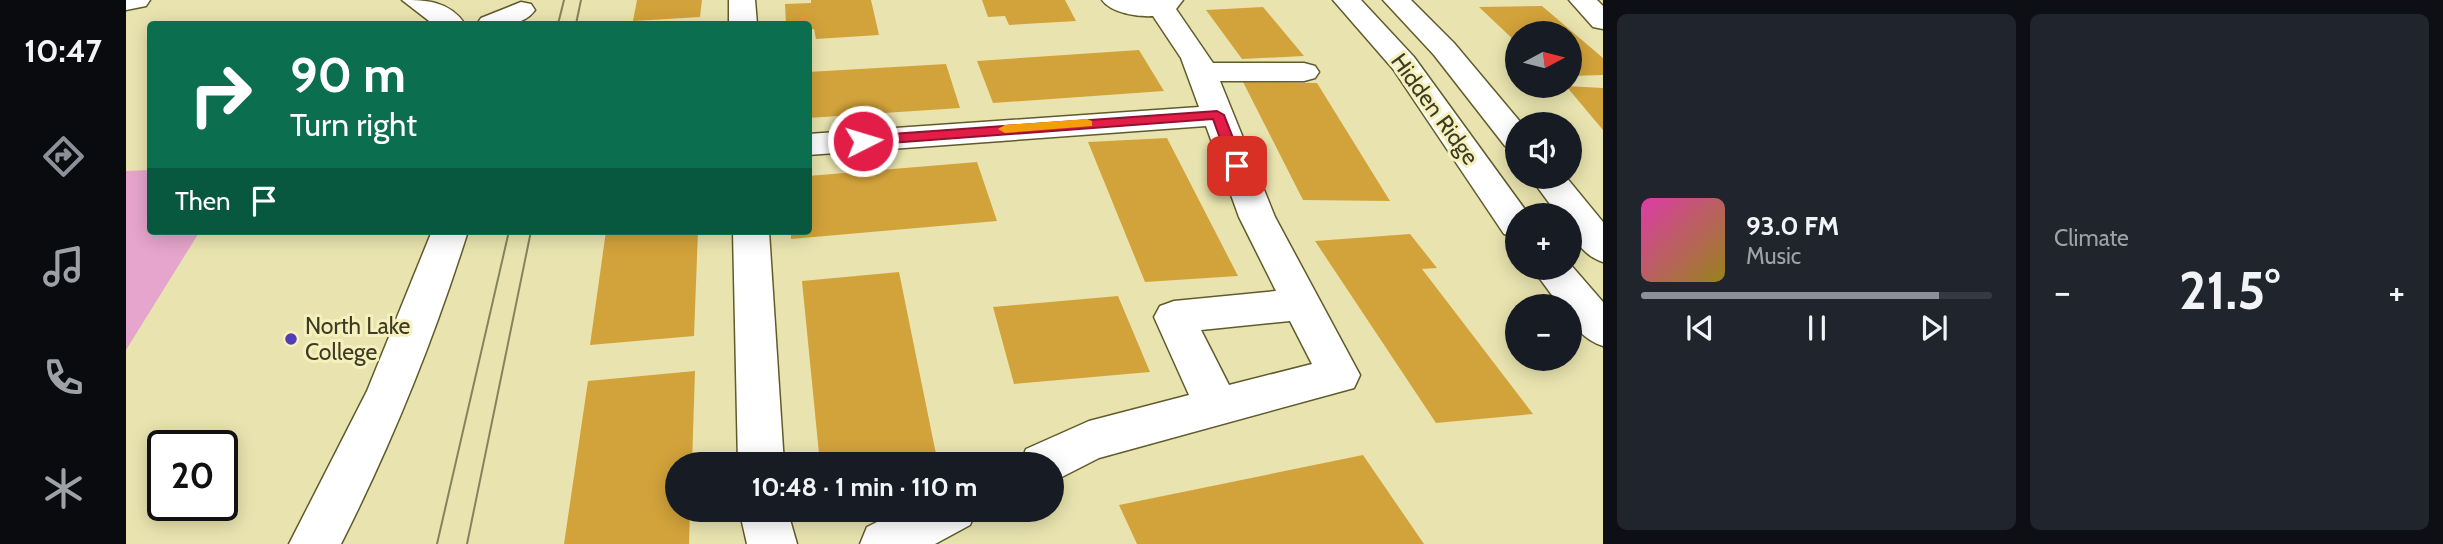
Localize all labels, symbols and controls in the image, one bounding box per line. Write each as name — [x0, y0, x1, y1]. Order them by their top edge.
north arrow — [1505, 21, 1582, 98]
map controls — [1505, 21, 1582, 371]
text: 10:47 — [24, 31, 102, 70]
text: 90 m — [290, 45, 406, 104]
street label: Hidden Ridge — [1385, 48, 1485, 170]
icon: right — [175, 49, 266, 140]
position arrow — [826, 104, 900, 178]
text: Turn right — [290, 105, 417, 144]
button: sound — [1505, 112, 1582, 189]
icon: directions — [39, 132, 88, 181]
pin — [1207, 136, 1267, 196]
icon: arrive — [1218, 147, 1256, 185]
icon: arrive — [245, 182, 283, 220]
text: Then — [175, 185, 231, 217]
button: + — [1505, 203, 1582, 280]
text: 93.0 FM — [1746, 210, 1839, 242]
text: Climate — [2054, 224, 2129, 252]
icon: music — [39, 242, 88, 291]
text: Music — [1746, 242, 1801, 270]
text: 21.5° — [2179, 259, 2280, 322]
text: − — [2054, 268, 2071, 315]
text: + — [2388, 268, 2405, 315]
button: − — [1505, 294, 1582, 371]
icon: previous — [1681, 309, 1719, 347]
icon: pause — [1798, 309, 1836, 347]
icon: next — [1915, 309, 1953, 347]
place label: North Lake College — [305, 312, 411, 366]
marker: North Lake College — [283, 331, 299, 347]
icon: phone — [39, 353, 88, 402]
speed limit sign: 20 — [147, 430, 238, 521]
icon: climate — [39, 464, 88, 513]
text: 10:48 · 1 min · 110 m — [752, 471, 977, 503]

